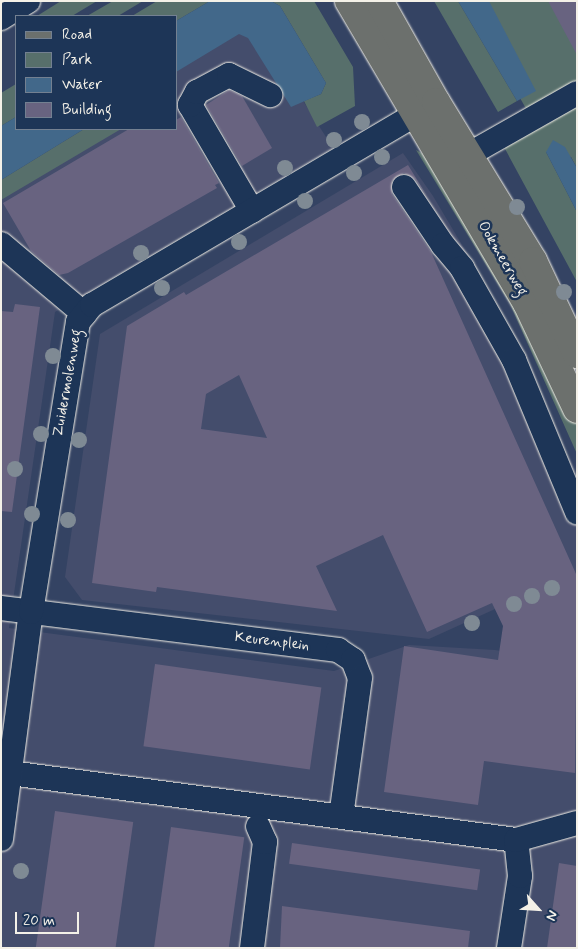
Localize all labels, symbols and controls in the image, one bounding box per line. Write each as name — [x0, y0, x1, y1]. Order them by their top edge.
legend — [15, 15, 178, 130]
text: Road — [62, 25, 92, 45]
text: Park — [62, 50, 92, 70]
text: Water — [62, 75, 102, 95]
text: Building — [62, 100, 112, 120]
street label: Ookmeerweg — [473, 218, 531, 300]
street label: Zuidermolenweg — [50, 328, 86, 438]
street label: Keurenplein — [234, 628, 310, 656]
north arrow — [513, 884, 563, 934]
scale bar — [18, 902, 81, 934]
text: N — [541, 907, 562, 924]
text: 20 m — [23, 911, 55, 931]

